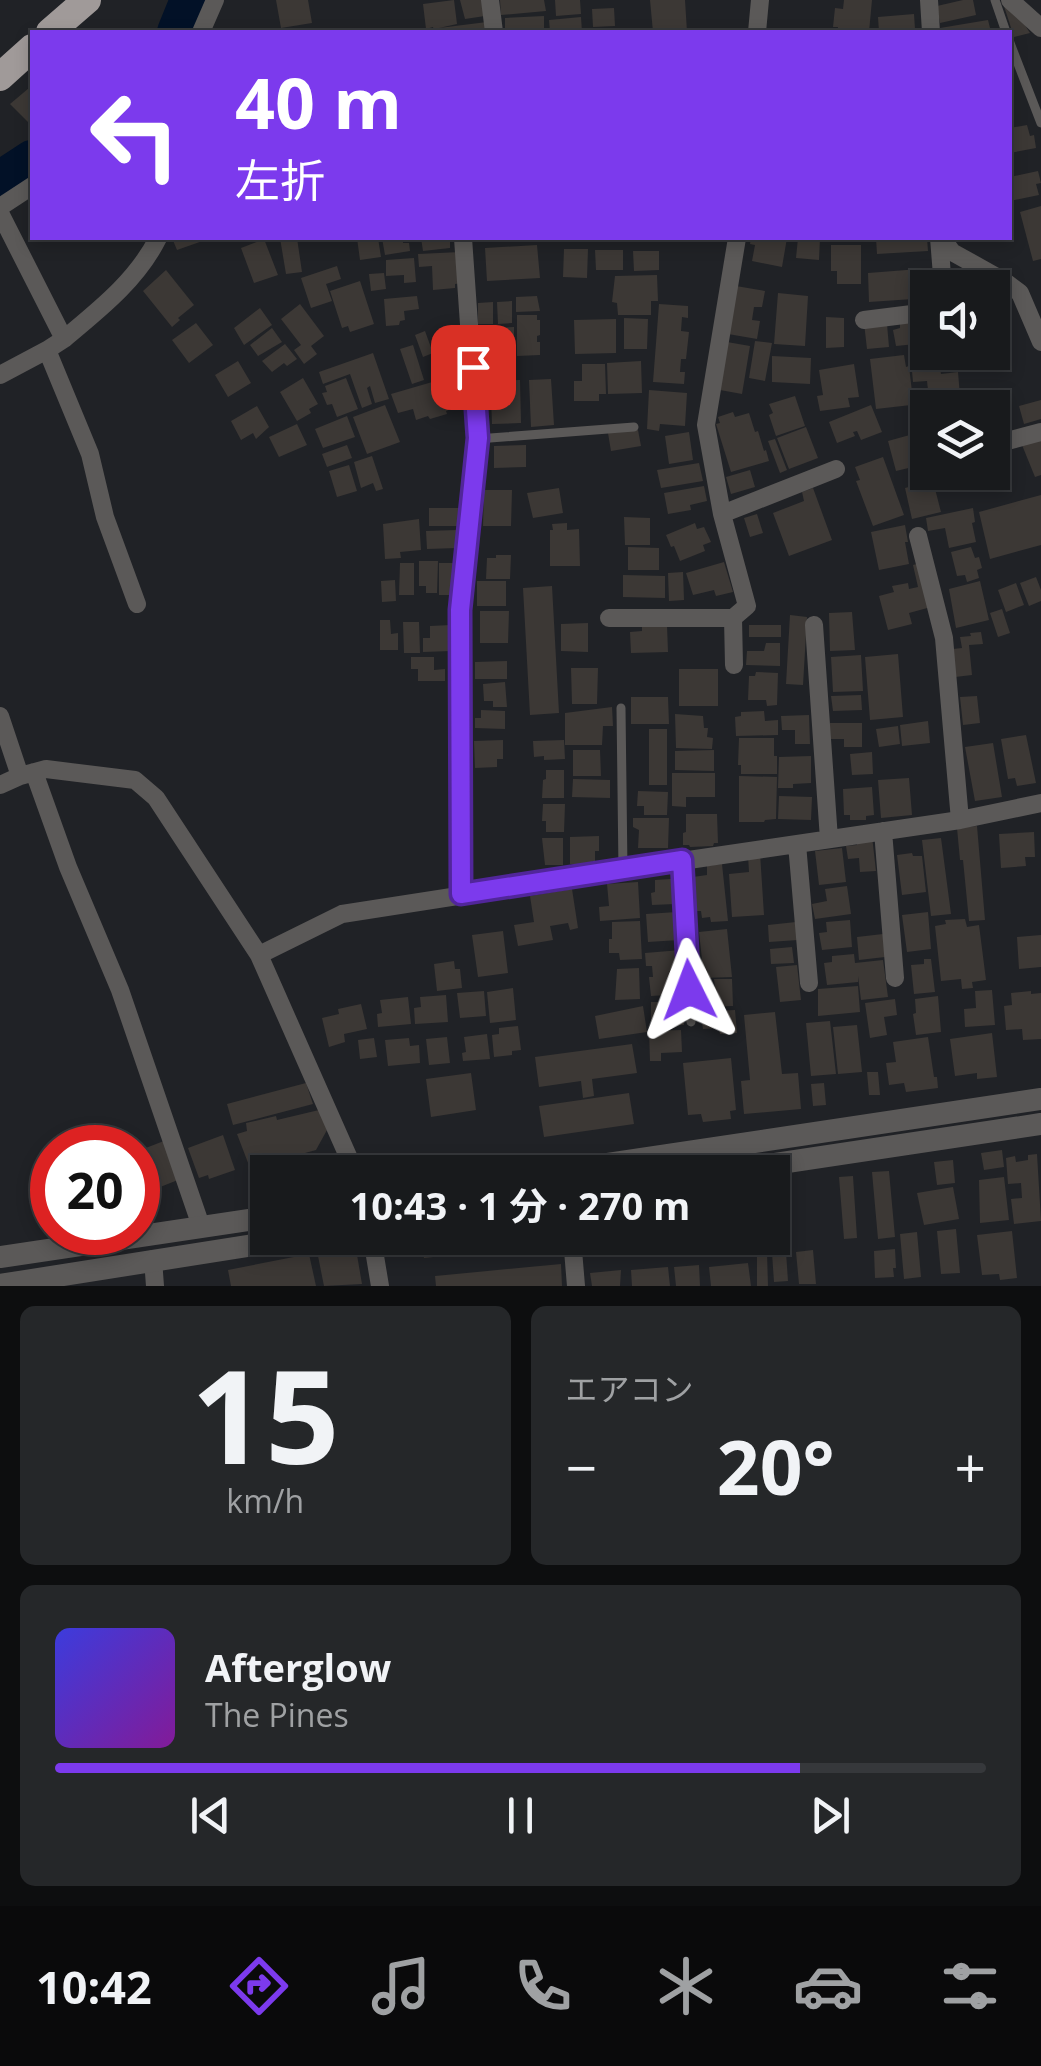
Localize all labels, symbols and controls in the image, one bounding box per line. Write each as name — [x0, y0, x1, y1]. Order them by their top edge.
text: 40 m — [235, 54, 402, 150]
icon: left — [70, 70, 200, 200]
text: 左折 — [235, 149, 325, 210]
map controls — [910, 270, 1010, 490]
button: sound — [910, 270, 1010, 370]
pin — [431, 325, 516, 410]
icon: arrive — [446, 340, 501, 395]
button: layers — [910, 390, 1010, 490]
position arrow — [637, 938, 741, 1042]
speed limit sign: 20 — [30, 1125, 160, 1255]
text: 10:43 · 1 分 · 270 m — [350, 1179, 690, 1231]
text: 15 — [191, 1325, 340, 1502]
text: エアコン — [566, 1367, 694, 1410]
text: 20° — [717, 1415, 835, 1517]
text: − — [566, 1429, 597, 1504]
text: + — [955, 1429, 986, 1504]
text: km/h — [226, 1479, 304, 1522]
text: Afterglow — [205, 1641, 391, 1693]
text: The Pines — [205, 1693, 349, 1736]
icon: previous — [183, 1788, 238, 1843]
icon: pause — [493, 1788, 548, 1843]
icon: next — [803, 1788, 858, 1843]
icon: directions — [224, 1951, 294, 2021]
icon: music — [366, 1951, 436, 2021]
icon: phone — [508, 1951, 578, 2021]
icon: climate — [651, 1951, 721, 2021]
icon: car — [793, 1951, 863, 2021]
icon: filters — [935, 1951, 1005, 2021]
text: 10:42 — [36, 1956, 152, 2017]

